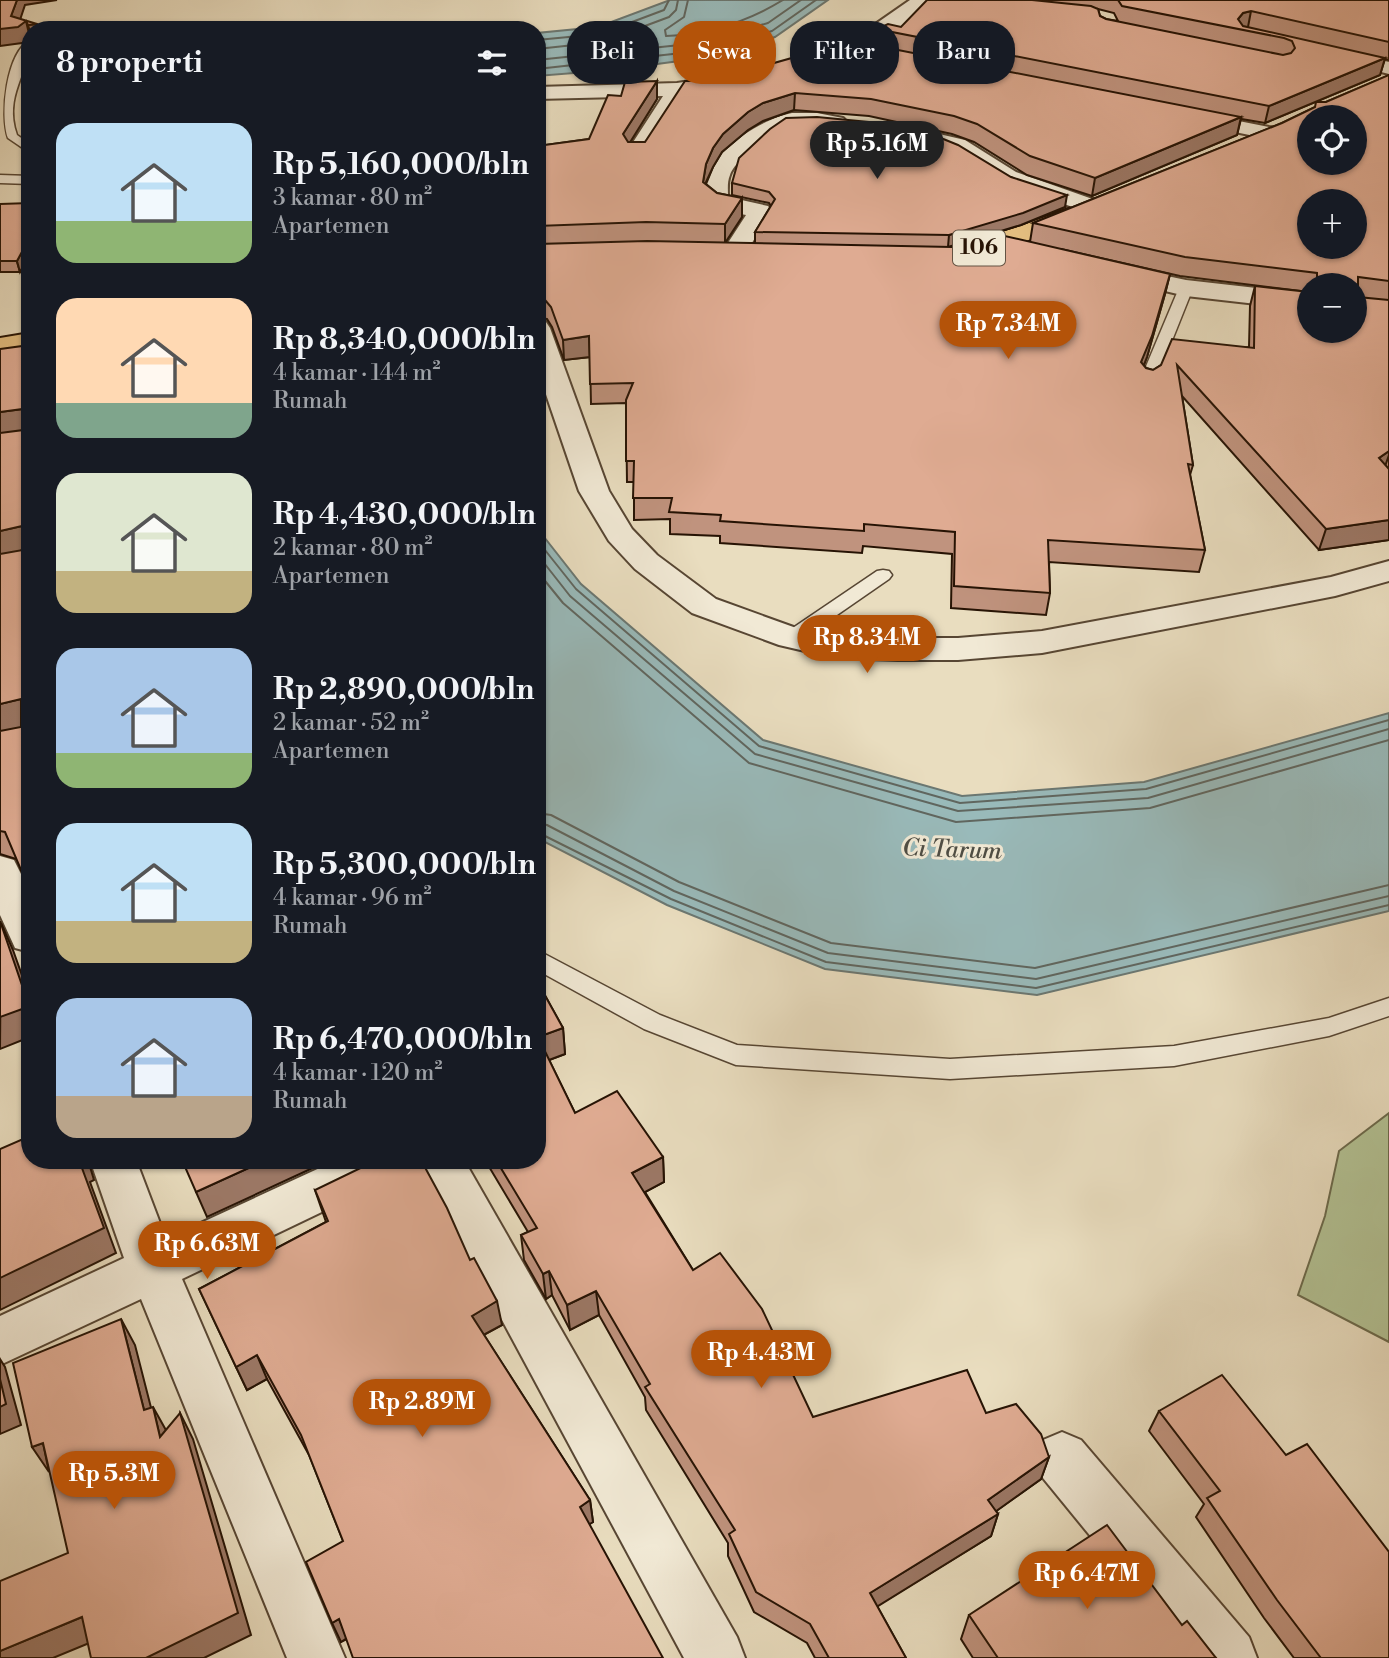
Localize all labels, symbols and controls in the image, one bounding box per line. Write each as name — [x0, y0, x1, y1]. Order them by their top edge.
chip: Beli — [567, 21, 659, 84]
chip: Sewa — [673, 21, 776, 84]
chip: Filter — [790, 21, 899, 84]
chip: Baru — [913, 21, 1015, 84]
text: 8 properti — [56, 44, 203, 82]
icon: filters — [473, 44, 511, 82]
map controls — [1297, 105, 1367, 343]
button: locate — [1297, 105, 1367, 175]
pin: Rp 5.16M — [805, 122, 949, 181]
text: Rp 5.16M — [826, 130, 928, 158]
text: Rp 5,160,000/bln — [273, 146, 529, 184]
icon: home — [112, 151, 196, 235]
text: 3 kamar · 80 m² — [273, 184, 432, 212]
button: + — [1297, 189, 1367, 259]
text: Apartemen — [273, 212, 389, 240]
road number: 106 — [953, 230, 1005, 266]
button: − — [1297, 273, 1367, 343]
pin: Rp 7.34M — [936, 302, 1080, 361]
text: Rp 7.34M — [955, 310, 1061, 338]
text: Rp 8,340,000/bln — [273, 321, 535, 359]
icon: home — [112, 326, 196, 410]
text: 4 kamar · 144 m² — [273, 359, 441, 387]
text: Rumah — [273, 387, 348, 415]
text: Rp 4,430,000/bln — [273, 496, 536, 534]
icon: home — [112, 501, 196, 585]
text: 2 kamar · 80 m² — [273, 534, 433, 562]
text: Apartemen — [273, 562, 389, 590]
pin: Rp 8.34M — [795, 616, 939, 675]
text: Rp 8.34M — [813, 624, 921, 652]
text: Rp 2,890,000/bln — [273, 671, 534, 709]
icon: home — [112, 676, 196, 760]
text: 2 kamar · 52 m² — [273, 709, 429, 737]
text: Apartemen — [273, 737, 389, 765]
water label: Ci Tarum — [902, 833, 1003, 867]
text: Rp 5,300,000/bln — [273, 846, 536, 884]
icon: home — [112, 851, 196, 935]
text: 4 kamar · 96 m² — [273, 884, 432, 912]
text: Rumah — [273, 912, 348, 940]
text: Rp 6,470,000/bln — [273, 1021, 532, 1059]
icon: home — [112, 1026, 196, 1110]
text: 4 kamar · 120 m² — [273, 1059, 443, 1087]
text: Rumah — [273, 1087, 348, 1115]
pin: Rp 6.63M — [135, 1222, 279, 1281]
text: Rp 6.63M — [154, 1230, 260, 1258]
pin: Rp 4.43M — [689, 1330, 833, 1390]
text: Rp 4.43M — [707, 1339, 815, 1367]
pin: Rp 2.89M — [350, 1380, 494, 1439]
text: Rp 2.89M — [369, 1388, 475, 1416]
pin: Rp 5.3M — [49, 1452, 179, 1511]
text: Rp 5.3M — [68, 1460, 160, 1488]
pin: Rp 6.47M — [1015, 1552, 1159, 1611]
text: Rp 6.47M — [1034, 1560, 1140, 1588]

